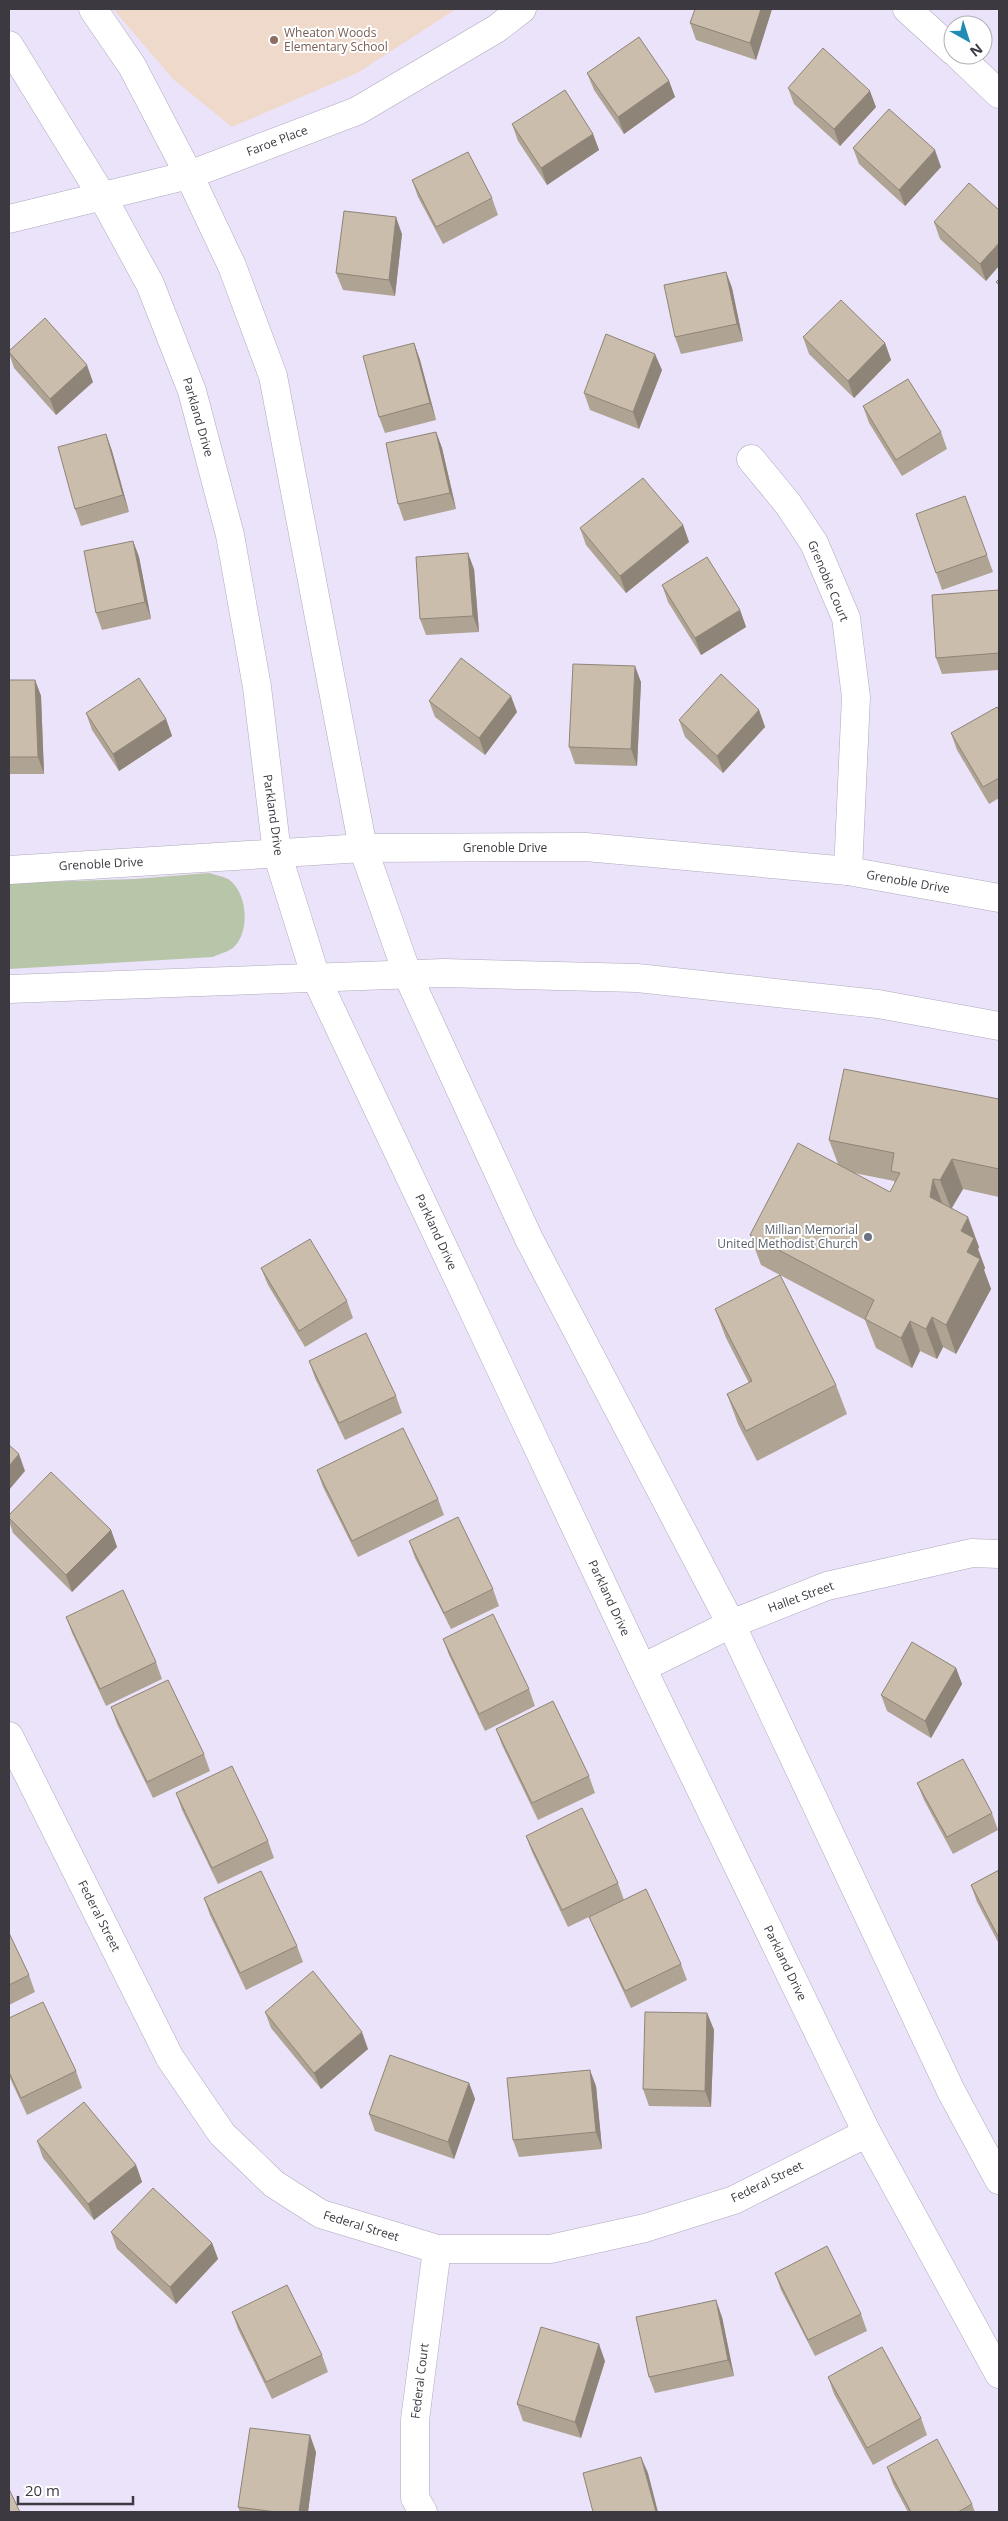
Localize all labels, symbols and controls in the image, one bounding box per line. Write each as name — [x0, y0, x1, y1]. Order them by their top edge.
north arrow — [943, 15, 993, 65]
place label: Wheaton Woods Elementary School — [284, 24, 388, 55]
marker: Wheaton Woods Elementary School — [268, 34, 280, 46]
text: N — [966, 40, 987, 61]
street label: Faroe Place — [244, 121, 310, 160]
street label: Parkland Drive — [179, 375, 218, 459]
street label: Grenoble Court — [804, 538, 853, 624]
street label: Parkland Drive — [259, 773, 288, 857]
street label: Grenoble Drive — [463, 839, 548, 856]
street label: Grenoble Drive — [58, 853, 144, 874]
street label: Grenoble Drive — [865, 866, 951, 897]
street label: Parkland Drive — [411, 1191, 462, 1273]
place label: Millian Memorial United Methodist Church — [717, 1221, 858, 1252]
marker: Millian Memorial United Methodist Church — [862, 1231, 874, 1243]
street label: Parkland Drive — [584, 1557, 635, 1639]
street label: Hallet Street — [765, 1577, 836, 1616]
street label: Federal Street — [74, 1877, 125, 1954]
street label: Parkland Drive — [760, 1922, 811, 2004]
street label: Federal Street — [728, 2157, 806, 2206]
street label: Federal Street — [321, 2206, 401, 2245]
street label: Federal Court — [406, 2342, 433, 2420]
scale bar — [18, 2474, 132, 2506]
text: 20 m — [25, 2480, 60, 2500]

